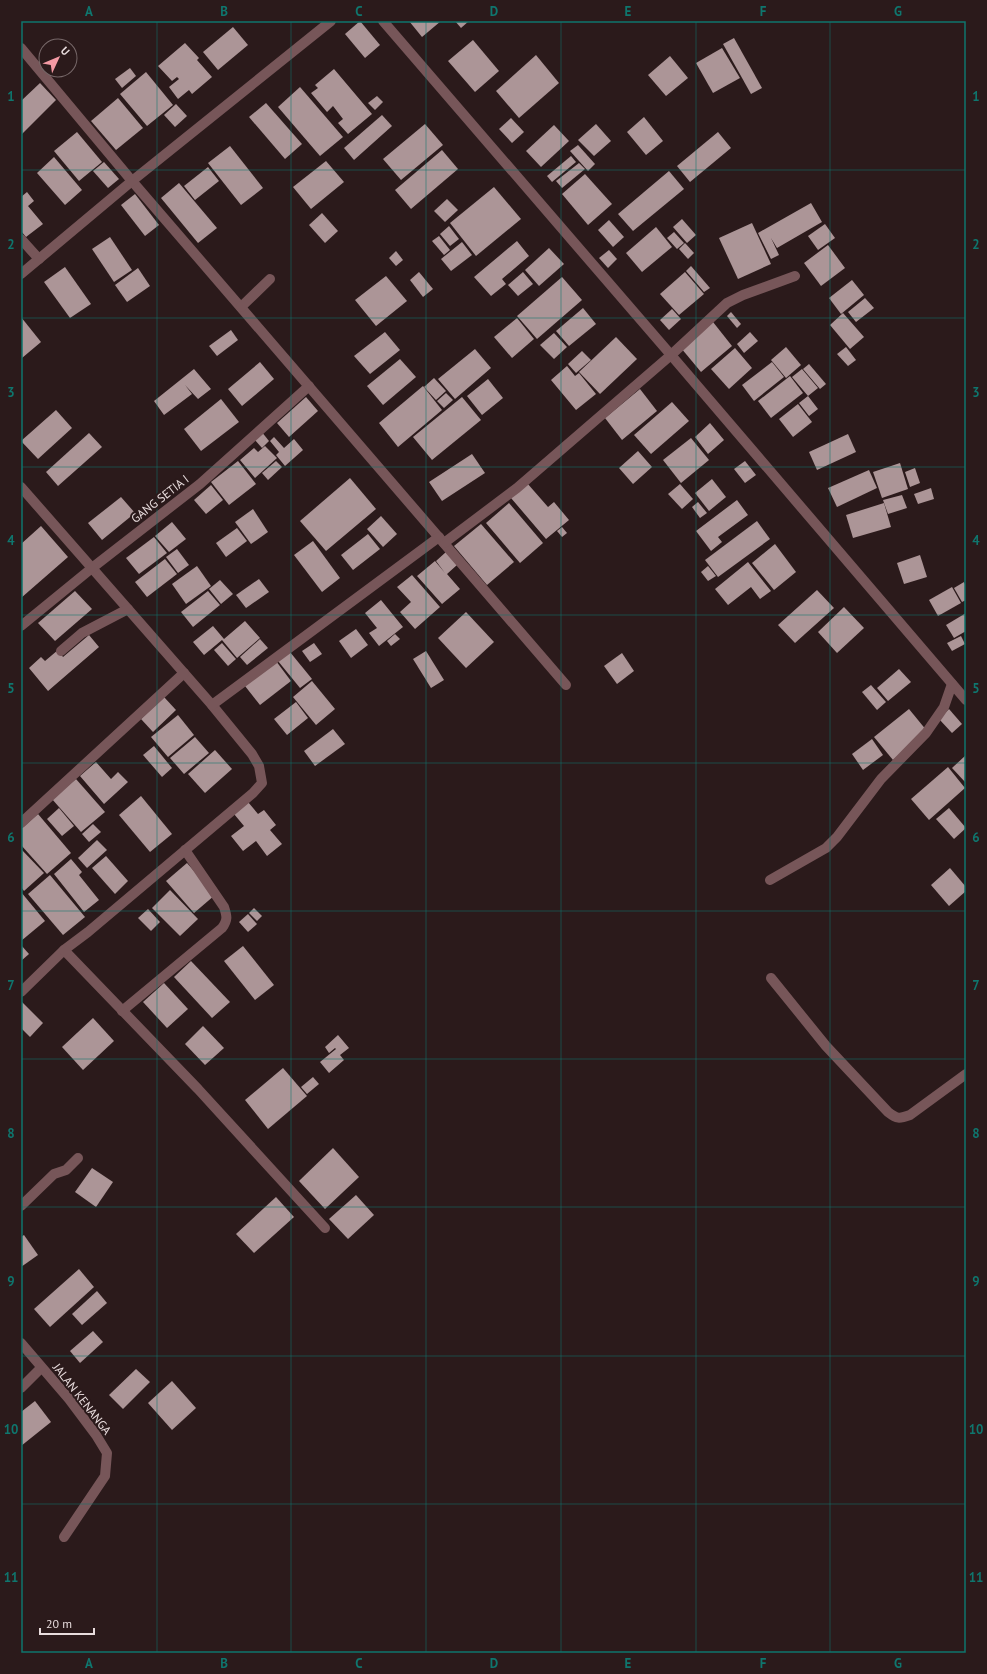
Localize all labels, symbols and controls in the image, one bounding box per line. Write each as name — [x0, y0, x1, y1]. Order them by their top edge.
text: A — [85, 3, 93, 20]
text: B — [220, 3, 228, 20]
text: C — [355, 3, 363, 20]
text: D — [490, 3, 498, 20]
text: E — [625, 3, 632, 20]
text: F — [760, 3, 767, 20]
text: G — [894, 3, 902, 20]
north arrow — [38, 38, 78, 78]
text: U — [58, 44, 73, 58]
text: 1 — [7, 88, 15, 105]
text: 1 — [972, 88, 980, 105]
text: 2 — [7, 236, 15, 253]
text: 2 — [972, 236, 980, 253]
text: 3 — [7, 384, 15, 401]
text: 3 — [972, 384, 980, 401]
street label: GANG SETIA I — [128, 471, 192, 526]
text: 4 — [7, 532, 15, 549]
text: 4 — [972, 532, 980, 549]
text: 5 — [7, 680, 15, 697]
text: 5 — [972, 680, 980, 697]
text: 6 — [7, 829, 15, 846]
text: 6 — [972, 829, 980, 846]
text: 7 — [7, 977, 15, 994]
text: 7 — [972, 977, 980, 994]
text: 8 — [7, 1125, 15, 1142]
text: 8 — [972, 1125, 980, 1142]
text: 9 — [7, 1273, 15, 1290]
text: 9 — [972, 1273, 980, 1290]
street label: JALAN KENANGA — [49, 1359, 115, 1437]
text: 10 — [4, 1421, 18, 1438]
text: 10 — [969, 1421, 983, 1438]
text: 11 — [4, 1569, 18, 1586]
text: 11 — [969, 1569, 983, 1586]
scale bar — [40, 1610, 94, 1636]
text: 20 m — [46, 1616, 72, 1631]
text: A — [85, 1655, 93, 1672]
text: B — [220, 1655, 228, 1672]
text: C — [355, 1655, 363, 1672]
text: D — [490, 1655, 498, 1672]
text: E — [625, 1655, 632, 1672]
text: F — [760, 1655, 767, 1672]
text: G — [894, 1655, 902, 1672]

